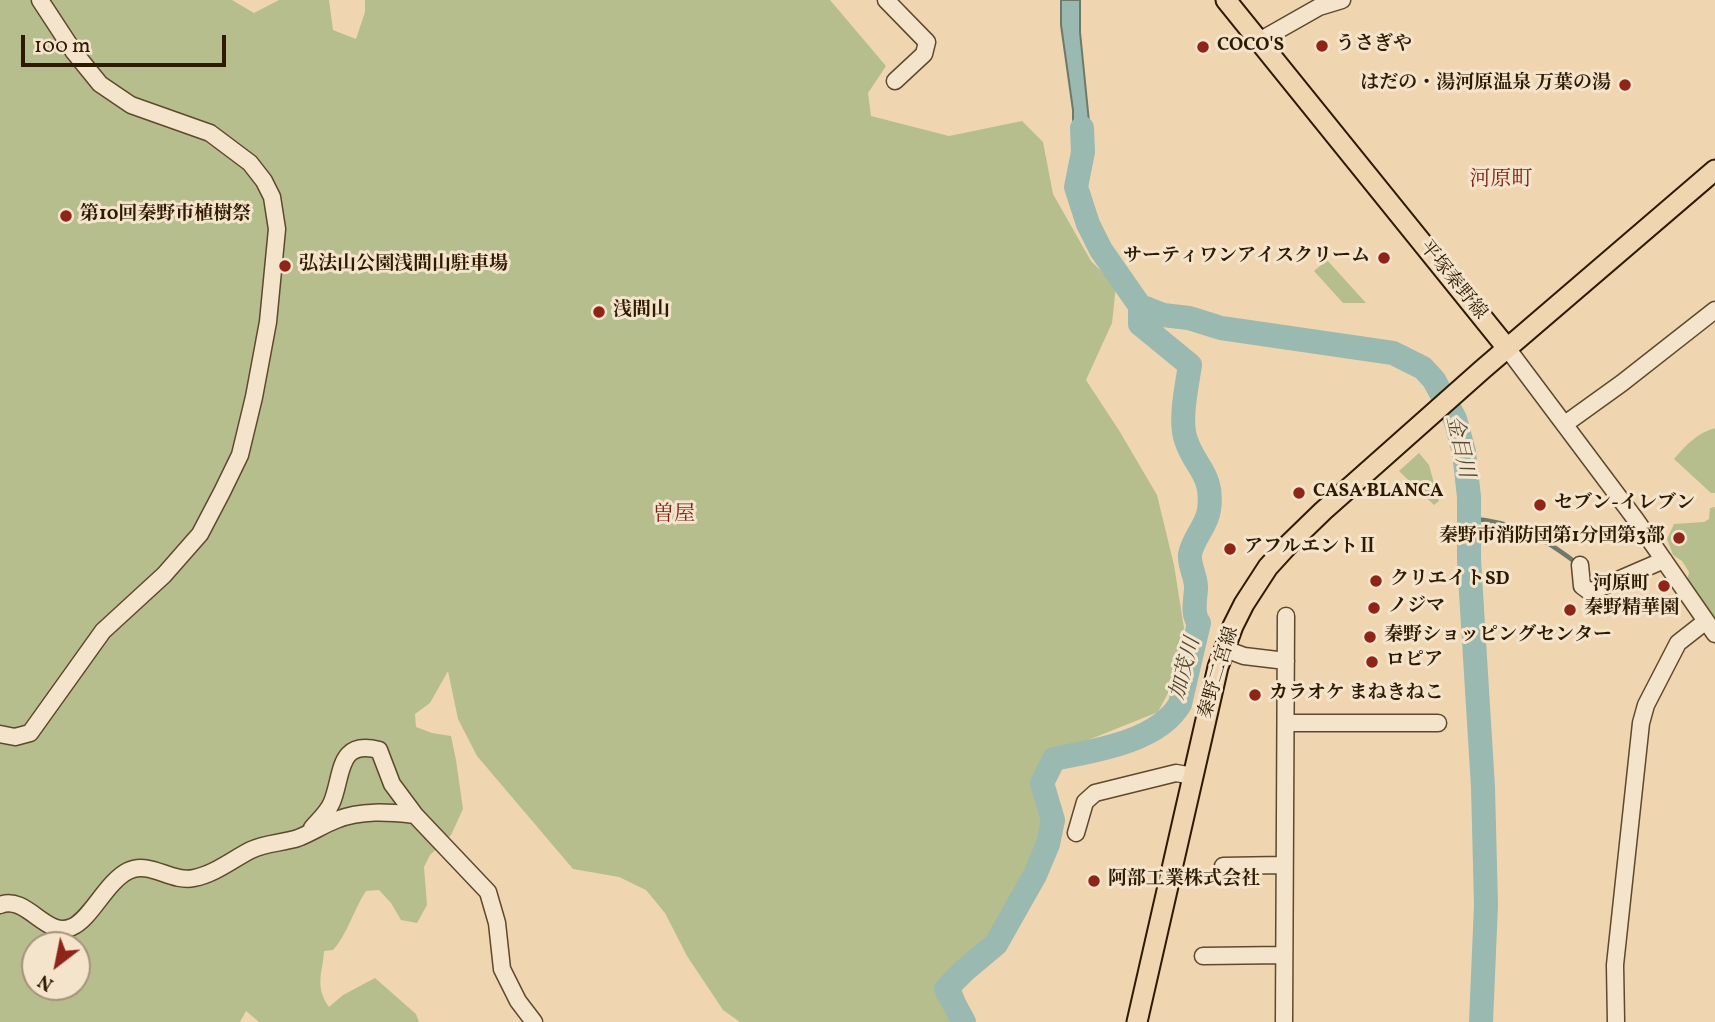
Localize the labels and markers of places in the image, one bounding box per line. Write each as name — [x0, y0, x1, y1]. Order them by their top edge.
place label: うさぎや — [1336, 35, 1412, 57]
place label: COCO'S — [1217, 36, 1284, 58]
marker: うさぎや — [1314, 38, 1330, 54]
marker: COCO'S — [1195, 39, 1211, 55]
place label: はだの・湯河原温泉 万葉の湯 — [1360, 74, 1611, 96]
marker: はだの・湯河原温泉 万葉の湯 — [1617, 77, 1633, 93]
place label: 第10回秦野市植樹祭 — [80, 205, 251, 227]
marker: 第10回秦野市植樹祭 — [58, 208, 74, 224]
place label: サーティワンアイスクリーム — [1123, 247, 1370, 269]
marker: サーティワンアイスクリーム — [1376, 250, 1392, 266]
place label: 弘法山公園浅間山駐車場 — [299, 255, 508, 277]
marker: 弘法山公園浅間山駐車場 — [277, 258, 293, 274]
place label: 浅間山 — [613, 301, 670, 323]
marker: 浅間山 — [591, 304, 607, 320]
place label: CASA BLANCA — [1313, 482, 1443, 504]
marker: CASA BLANCA — [1291, 485, 1307, 501]
place label: セブン-イレブン — [1554, 494, 1695, 516]
marker: セブン-イレブン — [1532, 497, 1548, 513]
place label: 秦野市消防団第1分団第3部 — [1439, 527, 1665, 549]
marker: 秦野市消防団第1分団第3部 — [1671, 530, 1687, 546]
place label: アフルエントⅡ — [1244, 538, 1377, 560]
marker: アフルエントⅡ — [1222, 541, 1238, 557]
place label: クリエイトSD — [1390, 570, 1510, 592]
marker: クリエイトSD — [1368, 573, 1384, 589]
place label: 河原町 — [1593, 575, 1650, 597]
marker: 河原町 — [1656, 578, 1672, 594]
place label: ノジマ — [1388, 597, 1445, 619]
place label: 秦野精華園 — [1584, 599, 1679, 621]
marker: ノジマ — [1366, 600, 1382, 616]
marker: 秦野精華園 — [1562, 602, 1578, 618]
place label: 秦野ショッピングセンター — [1384, 626, 1612, 648]
marker: 秦野ショッピングセンター — [1362, 629, 1378, 645]
place label: ロピア — [1386, 651, 1443, 673]
marker: ロピア — [1364, 654, 1380, 670]
place label: カラオケ まねきねこ — [1269, 684, 1444, 706]
marker: カラオケ まねきねこ — [1247, 687, 1263, 703]
place label: 阿部工業株式会社 — [1108, 870, 1260, 892]
marker: 阿部工業株式会社 — [1086, 873, 1102, 889]

